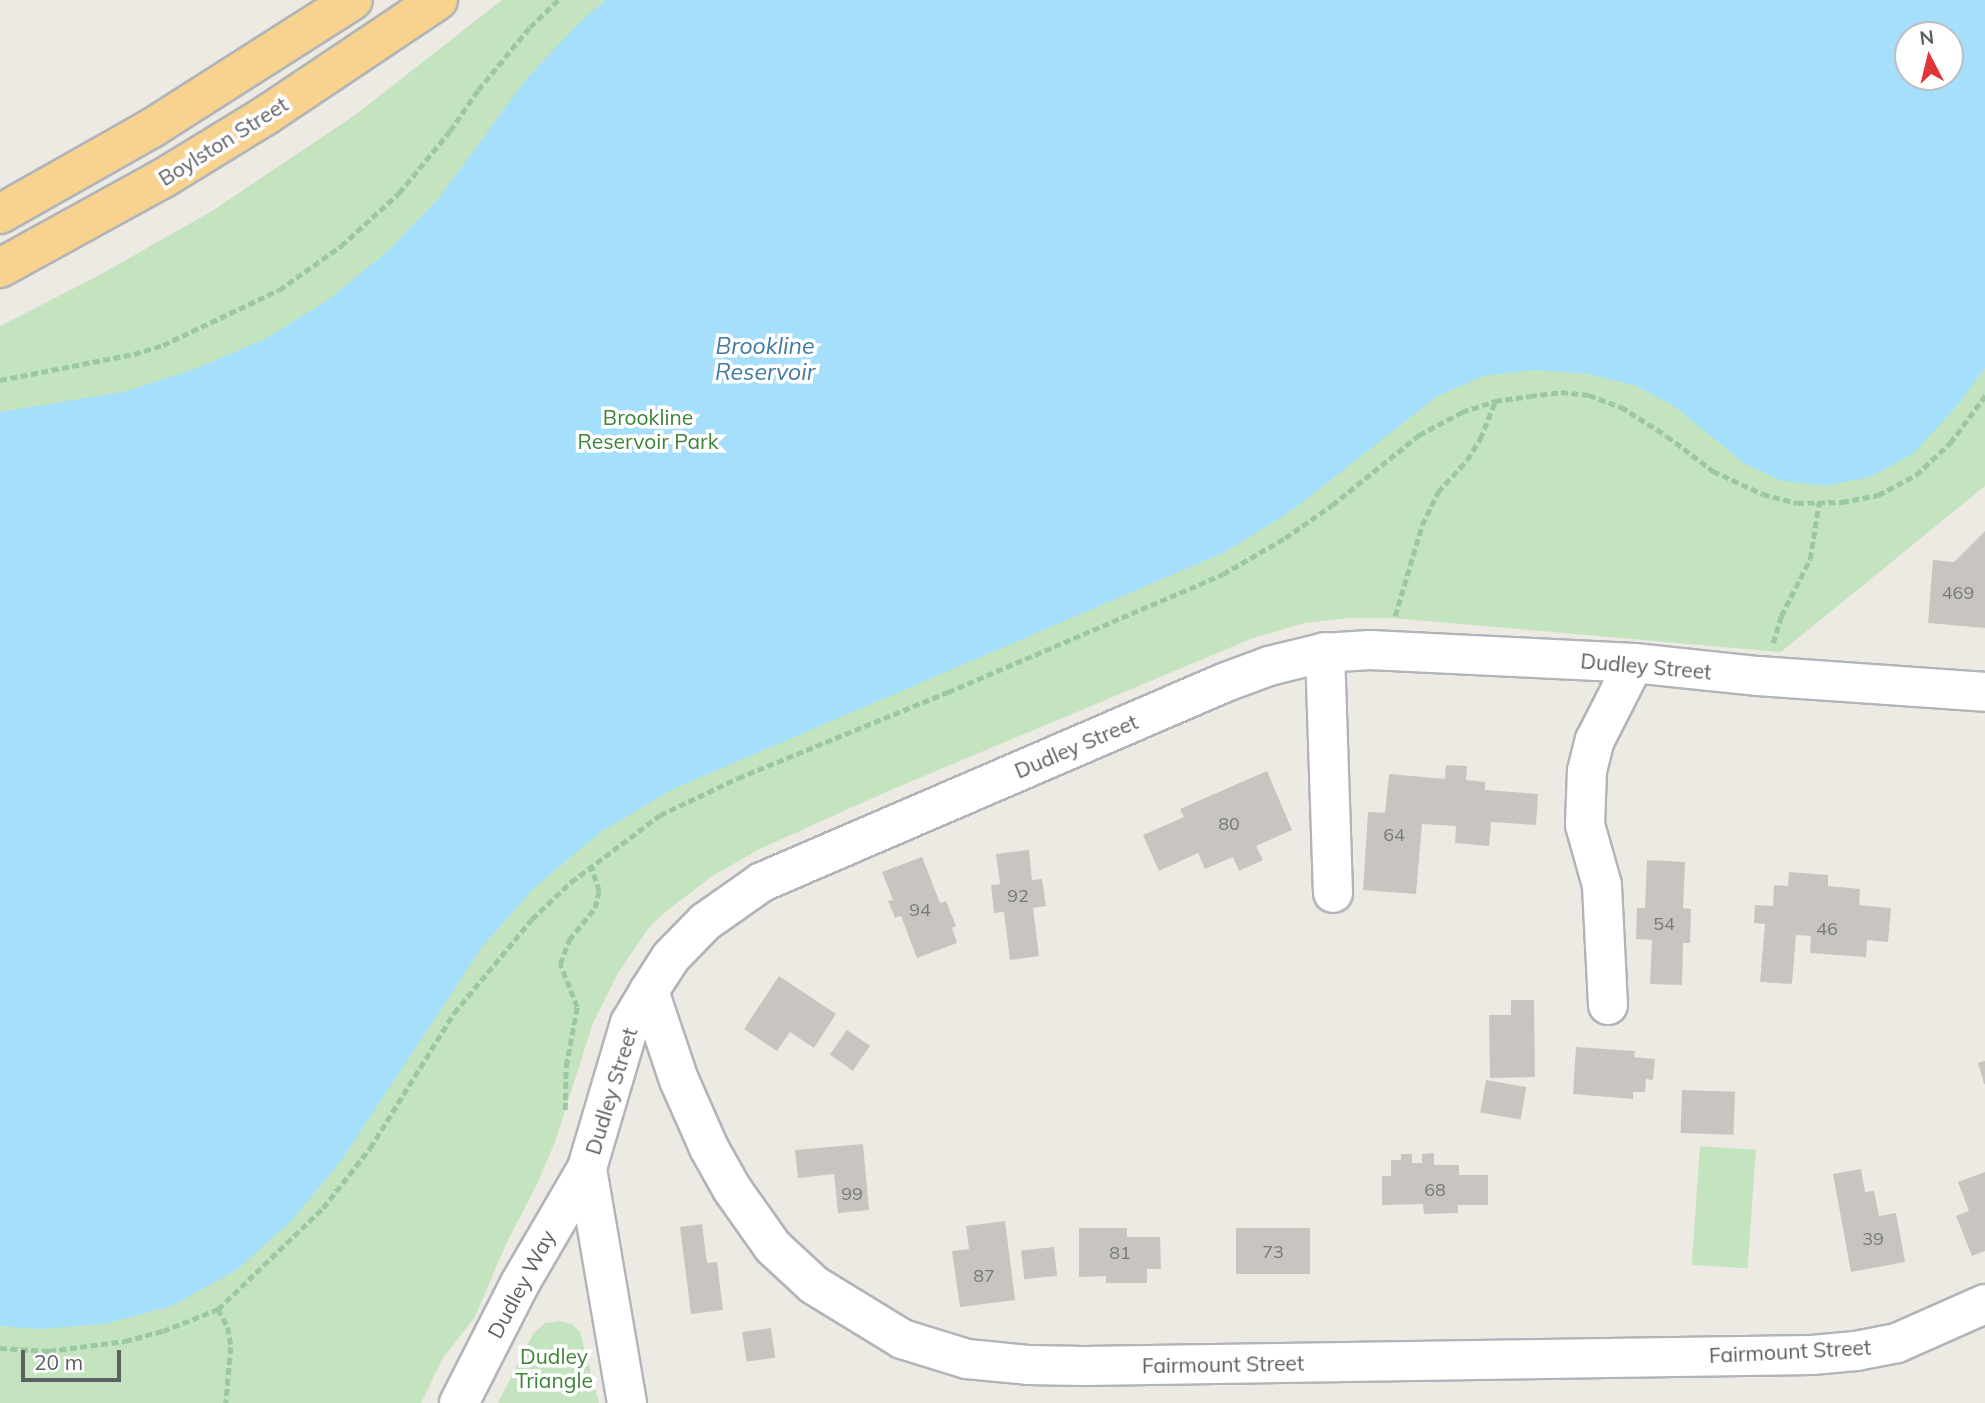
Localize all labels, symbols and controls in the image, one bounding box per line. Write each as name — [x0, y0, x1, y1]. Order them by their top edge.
north arrow — [1894, 21, 1964, 91]
text: N — [1918, 24, 1935, 50]
street label: Boylston Street — [154, 91, 292, 191]
water label: Brookline Reservoir — [715, 332, 815, 386]
park label: Brookline Reservoir Park — [577, 404, 719, 454]
house number: 469 — [1942, 582, 1974, 604]
street label: Dudley Street — [1579, 648, 1713, 684]
street label: Dudley Street — [1011, 709, 1141, 783]
house number: 80 — [1218, 813, 1240, 835]
house number: 64 — [1383, 824, 1405, 846]
house number: 92 — [1007, 885, 1029, 907]
house number: 94 — [909, 899, 931, 921]
house number: 54 — [1653, 913, 1675, 935]
house number: 46 — [1816, 918, 1838, 940]
street label: Dudley Street — [580, 1024, 642, 1158]
house number: 68 — [1424, 1179, 1446, 1201]
house number: 99 — [841, 1183, 863, 1205]
street label: Dudley Way — [482, 1225, 560, 1343]
house number: 39 — [1862, 1228, 1884, 1250]
house number: 73 — [1262, 1241, 1284, 1263]
house number: 81 — [1109, 1242, 1131, 1264]
house number: 87 — [973, 1265, 995, 1287]
street label: Fairmount Street — [1708, 1334, 1872, 1368]
scale bar — [24, 1336, 124, 1380]
park label: Dudley Triangle — [515, 1343, 593, 1393]
text: 20 m — [34, 1349, 83, 1375]
street label: Fairmount Street — [1142, 1350, 1304, 1378]

